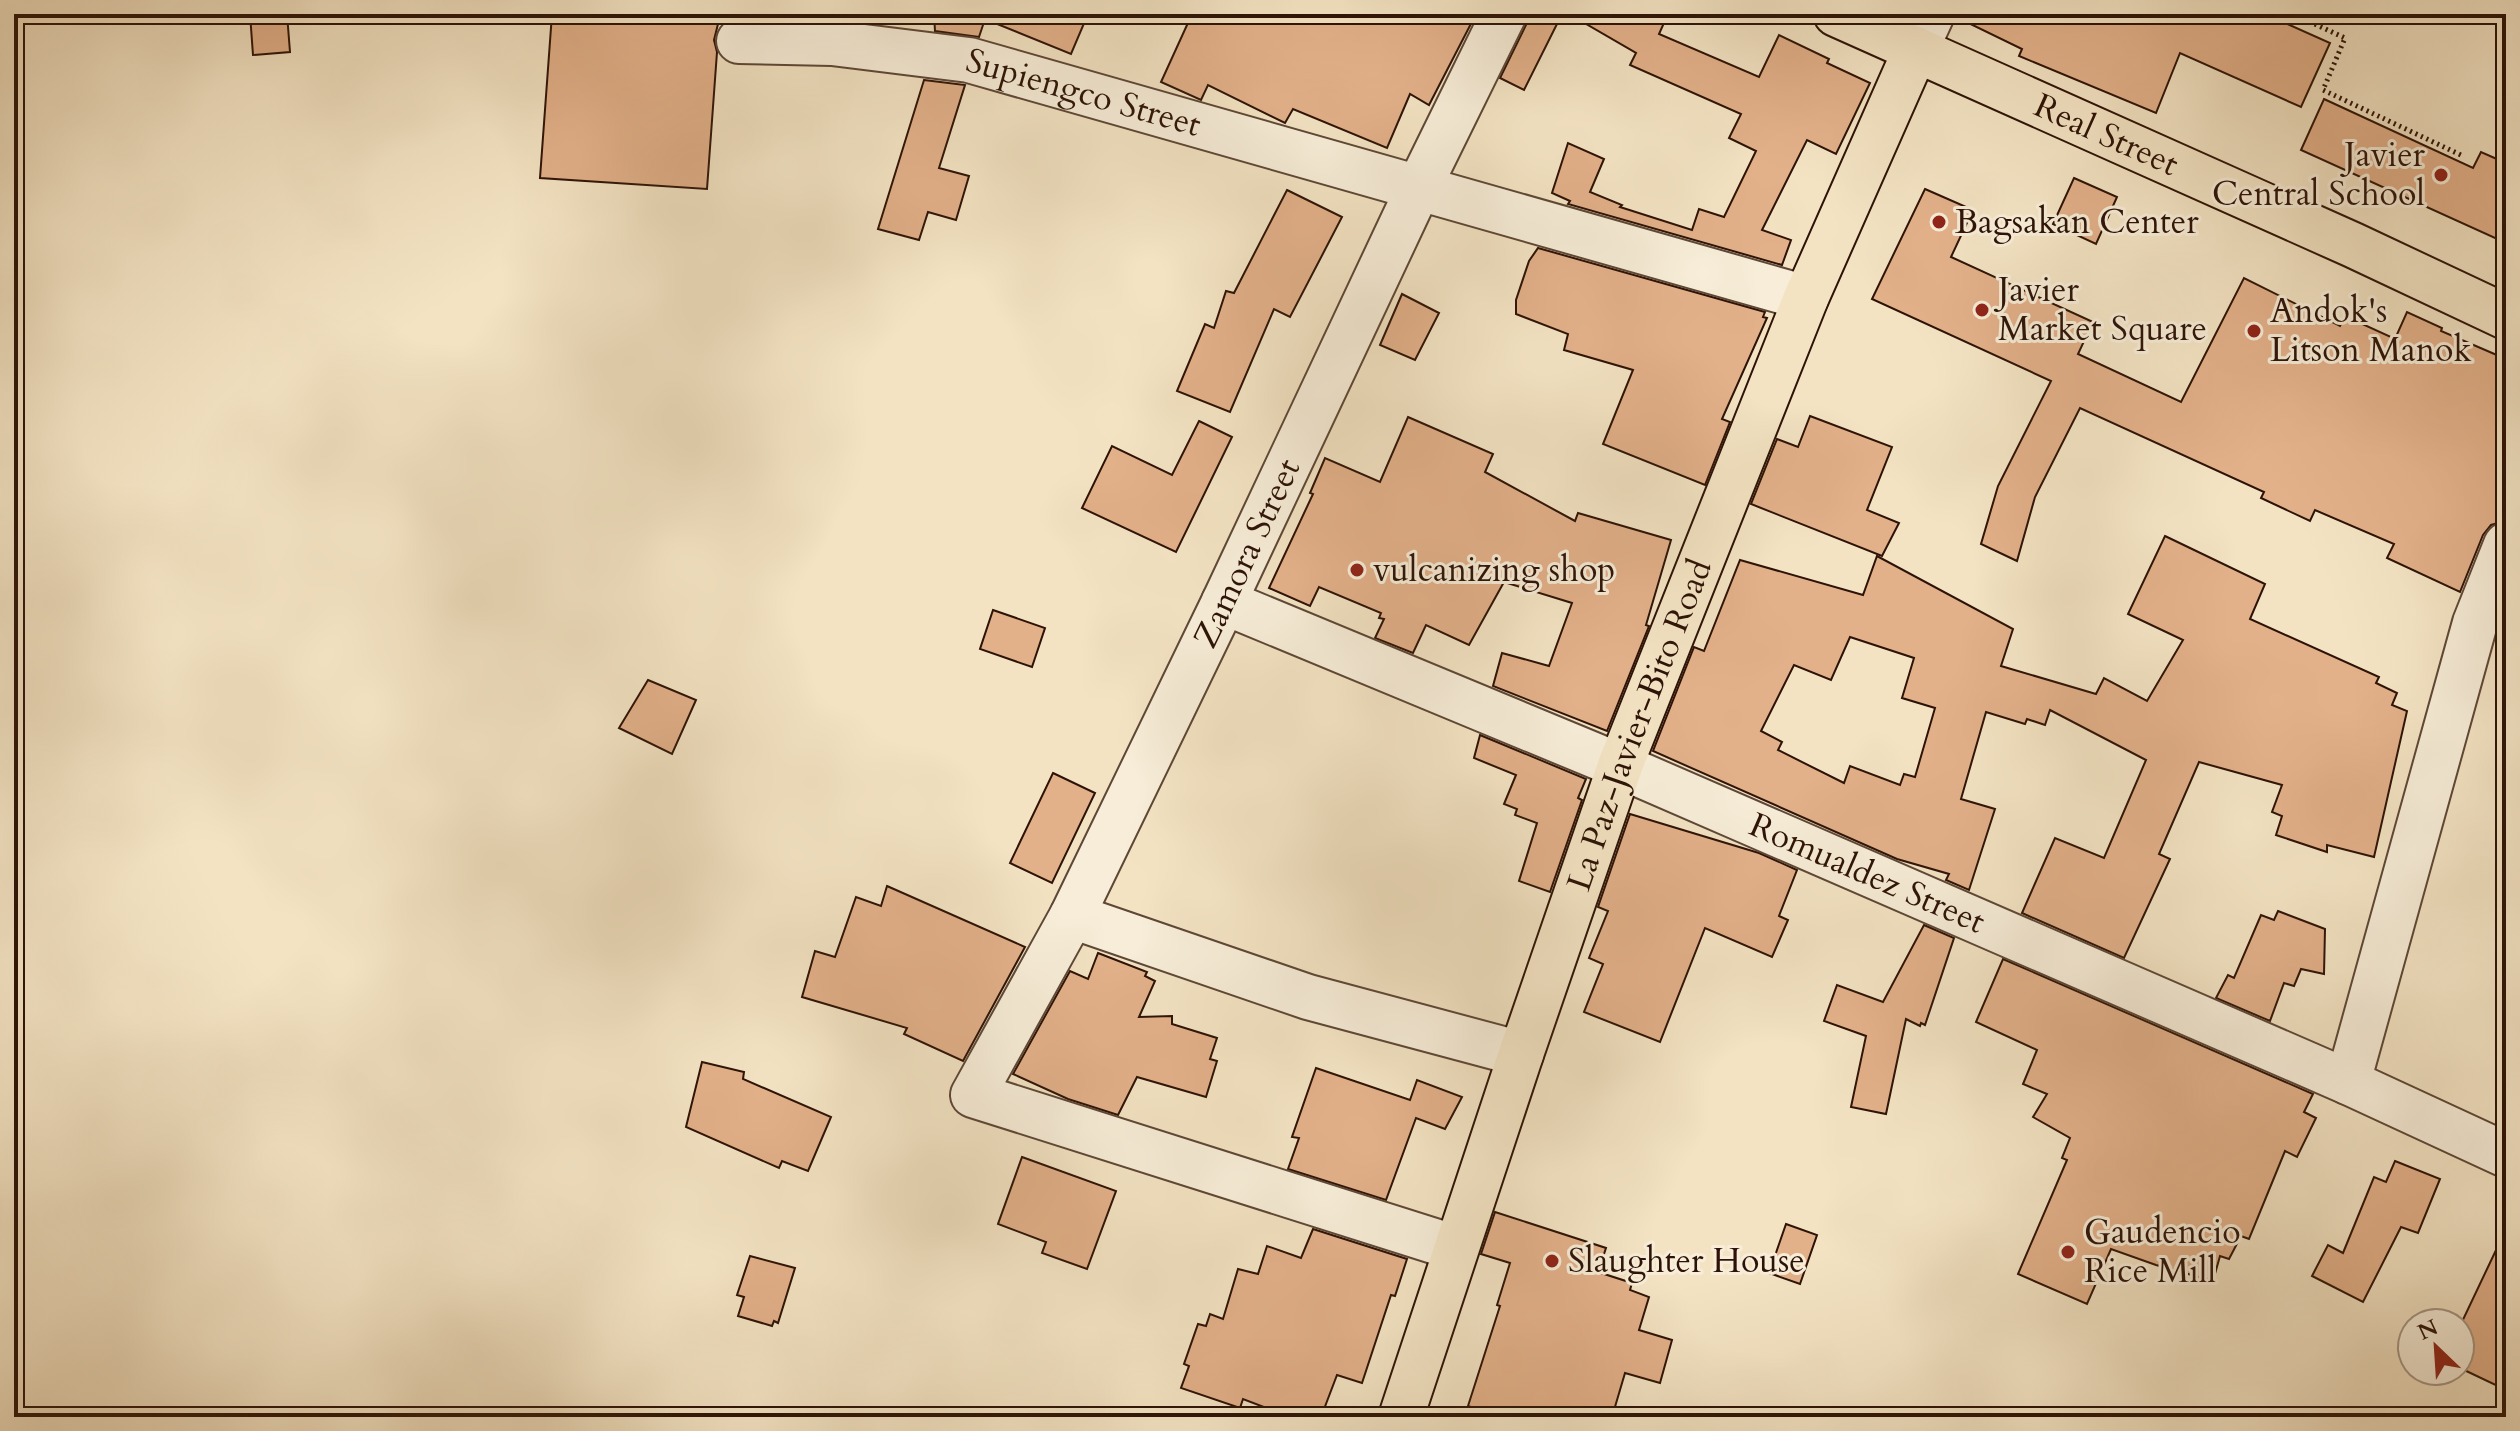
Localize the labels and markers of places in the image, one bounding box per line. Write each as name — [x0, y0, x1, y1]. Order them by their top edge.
place label: Javier Central School — [2212, 132, 2426, 217]
marker: Javier Central School — [2432, 166, 2450, 184]
place label: Bagsakan Center — [1955, 199, 2199, 245]
marker: Bagsakan Center — [1930, 213, 1948, 231]
place label: Javier Market Square — [1993, 267, 2207, 352]
place label: Andok's Litson Manok — [2270, 288, 2472, 373]
marker: Javier Market Square — [1973, 301, 1991, 319]
marker: Andok's Litson Manok — [2245, 322, 2263, 340]
place label: vulcanizing shop — [1373, 547, 1615, 593]
marker: vulcanizing shop — [1348, 561, 1366, 579]
place label: Gaudencio Rice Mill — [2084, 1209, 2241, 1294]
place label: Slaughter House — [1568, 1238, 1805, 1284]
marker: Gaudencio Rice Mill — [2059, 1243, 2077, 1261]
marker: Slaughter House — [1543, 1252, 1561, 1270]

